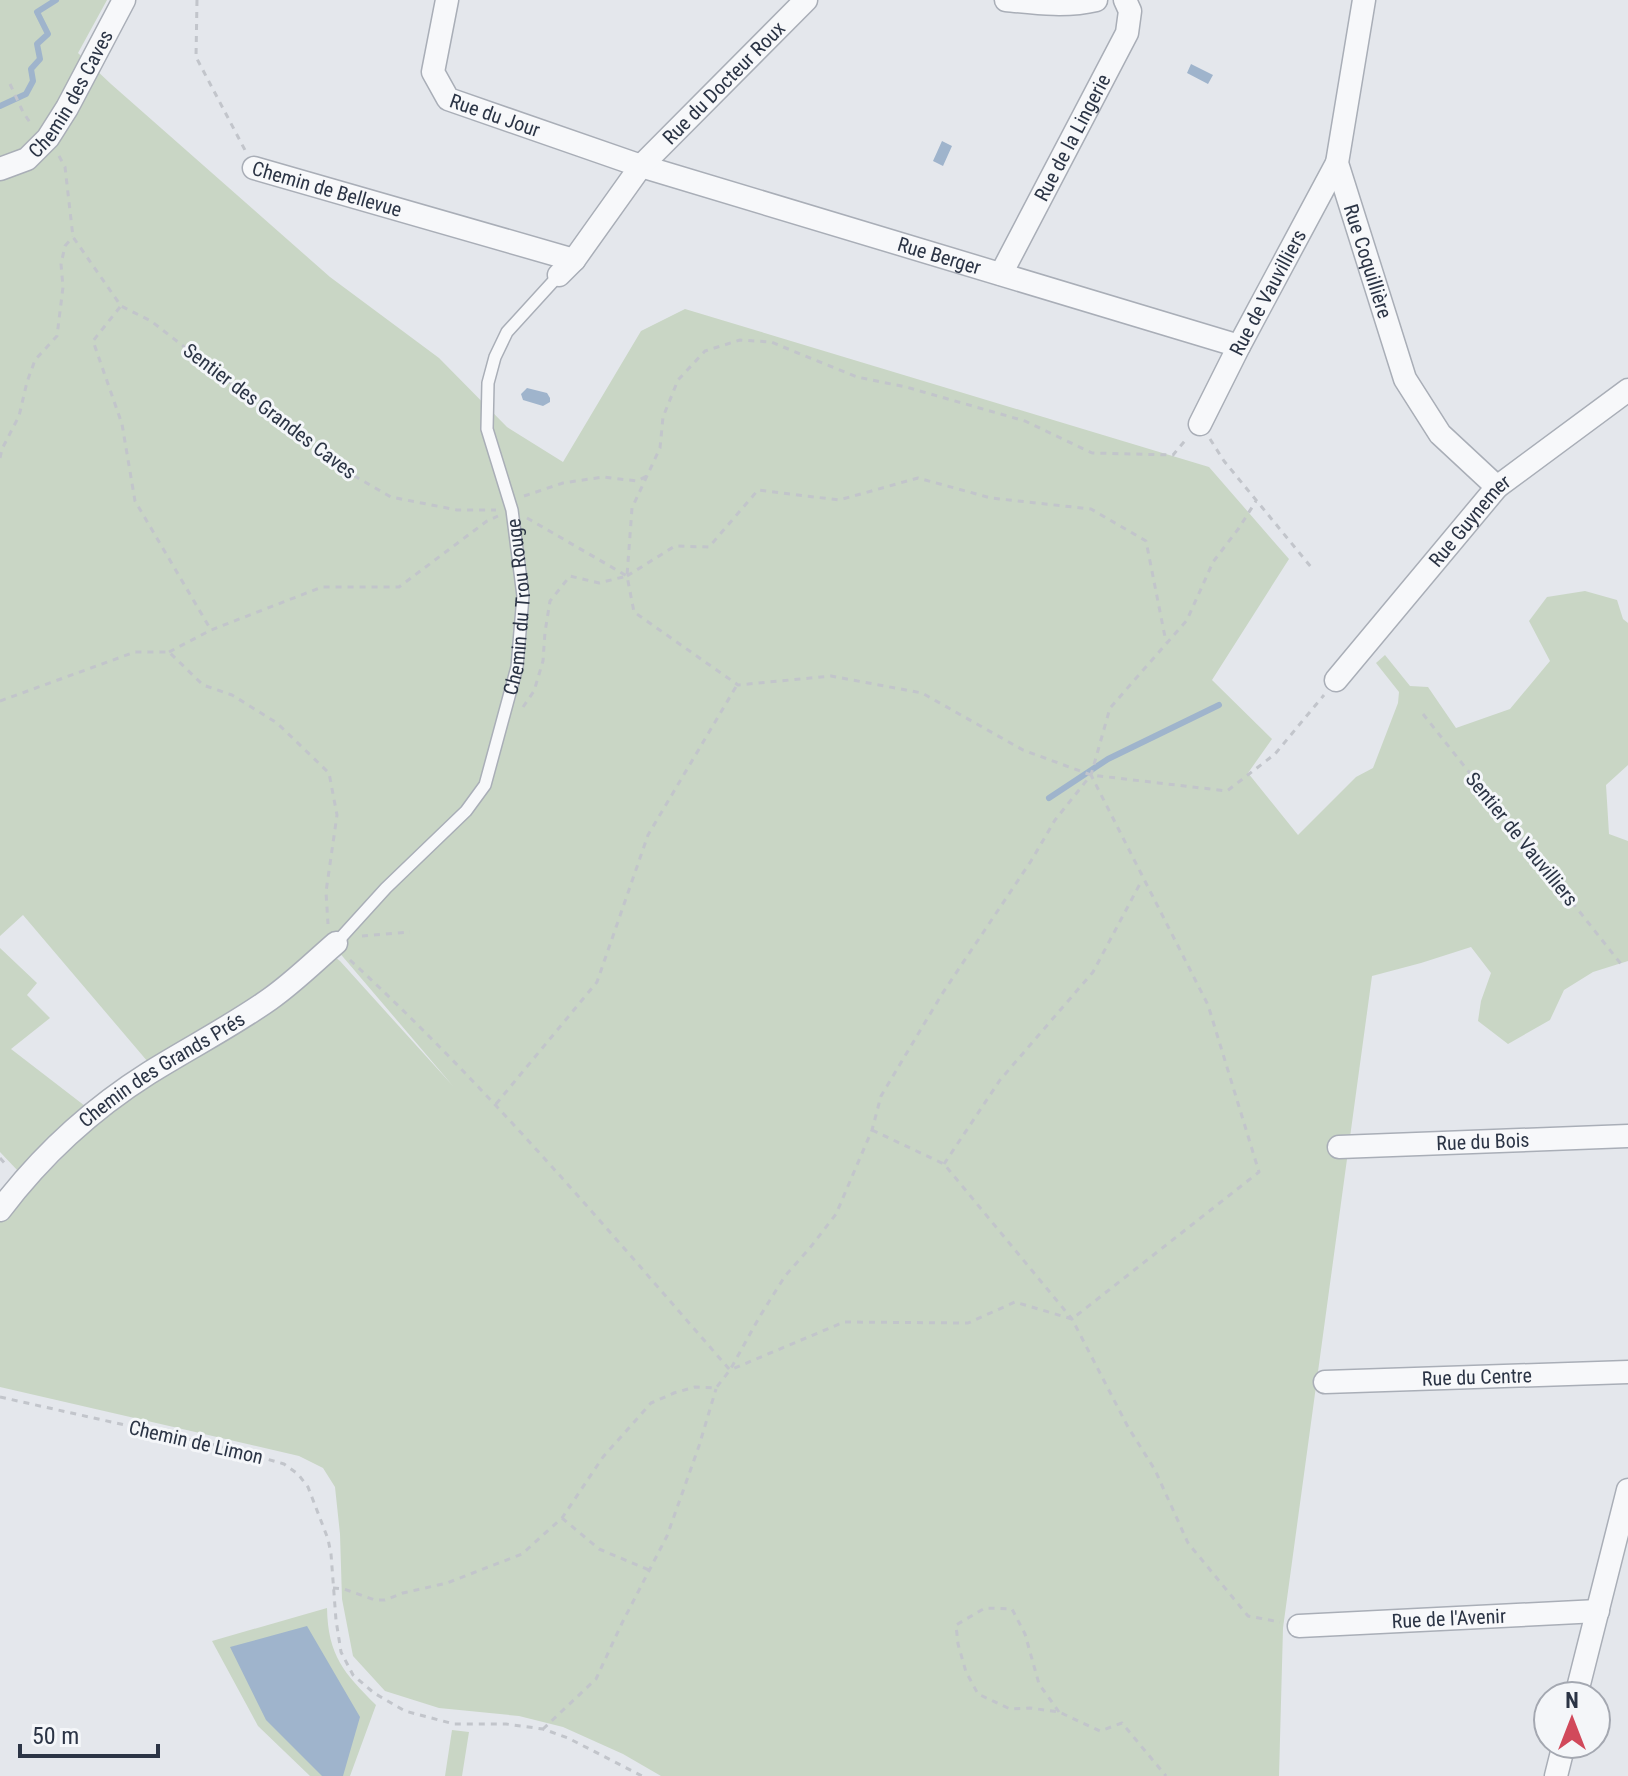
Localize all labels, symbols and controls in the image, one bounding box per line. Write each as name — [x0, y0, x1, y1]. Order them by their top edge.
street label: Rue du Docteur Roux — [657, 16, 790, 149]
street label: Chemin des Caves — [23, 26, 118, 163]
street label: Rue de la Lingerie — [1029, 70, 1115, 205]
street label: Rue du Jour — [447, 89, 543, 142]
street label: Chemin de Bellevue — [249, 156, 405, 222]
street label: Rue Coquillière — [1339, 201, 1397, 321]
street label: Rue de Vauvilliers — [1224, 225, 1311, 359]
street label: Rue Berger — [895, 232, 984, 280]
street label: Sentier des Grandes Caves — [179, 338, 361, 484]
street label: Rue Guynemer — [1424, 469, 1515, 572]
street label: Chemin du Trou Rouge — [498, 517, 535, 698]
street label: Sentier de Vauvilliers — [1461, 767, 1583, 911]
street label: Chemin des Grands Prés — [74, 1007, 249, 1132]
street label: Rue du Bois — [1436, 1128, 1530, 1155]
street label: Rue du Centre — [1422, 1363, 1532, 1391]
street label: Chemin de Limon — [127, 1415, 265, 1469]
street label: Rue de l'Avenir — [1391, 1604, 1506, 1633]
north arrow — [1532, 1680, 1612, 1760]
text: N — [1565, 1688, 1579, 1713]
scale bar — [20, 1708, 158, 1758]
text: 50 m — [32, 1722, 79, 1750]

